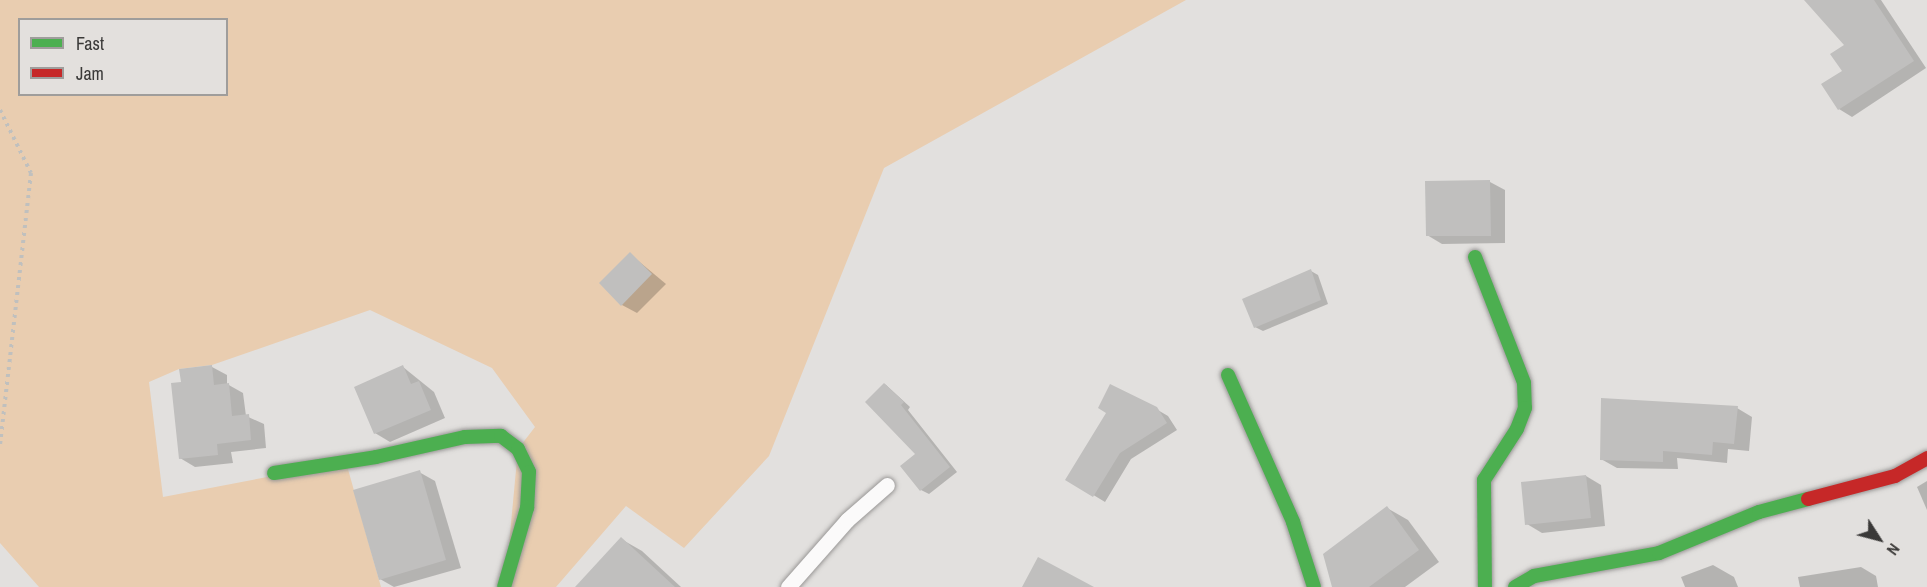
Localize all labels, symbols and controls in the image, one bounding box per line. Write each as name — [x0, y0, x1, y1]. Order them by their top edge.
legend — [18, 18, 228, 96]
text: Fast — [76, 31, 104, 56]
text: Jam — [76, 61, 104, 86]
north arrow — [1849, 509, 1909, 569]
text: N — [1882, 539, 1905, 560]

